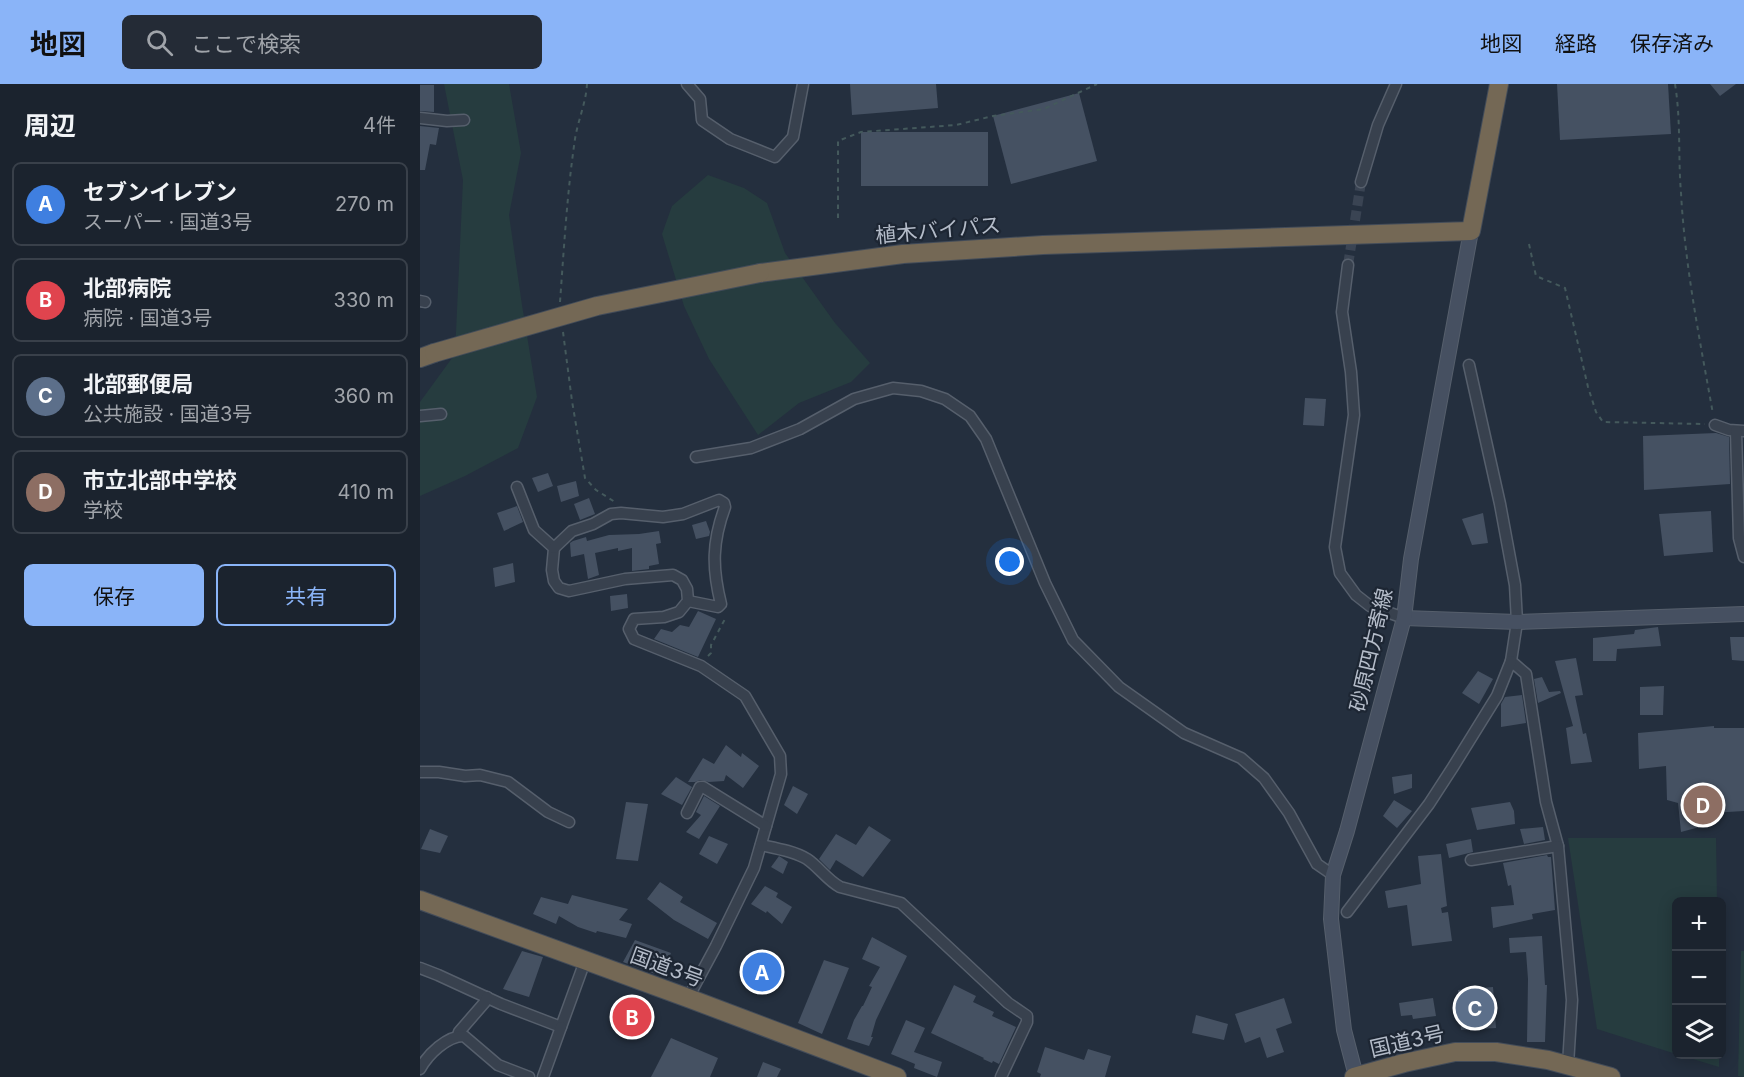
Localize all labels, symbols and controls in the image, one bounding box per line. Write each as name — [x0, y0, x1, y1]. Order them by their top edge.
search box — [122, 15, 542, 69]
icon: search — [143, 26, 176, 59]
text: 地図 — [30, 27, 86, 61]
text: ここで検索 — [191, 31, 301, 57]
text: 地図 — [1480, 31, 1522, 56]
text: 経路 — [1555, 31, 1597, 56]
text: 保存済み — [1630, 31, 1714, 56]
text: 周辺 — [24, 110, 76, 141]
text: 4件 — [363, 113, 396, 137]
text: セブンイレブン — [83, 179, 237, 205]
text: A — [38, 192, 53, 216]
text: 270 m — [335, 192, 394, 216]
text: スーパー · 国道3号 — [83, 210, 252, 234]
street label: 植木バイパス — [874, 212, 1002, 248]
text: 北部病院 — [83, 275, 171, 301]
text: B — [39, 288, 52, 312]
text: 330 m — [334, 288, 394, 312]
text: 病院 · 国道3号 — [83, 306, 212, 330]
text: 北部郵便局 — [83, 371, 193, 397]
text: C — [38, 384, 53, 408]
text: 360 m — [333, 384, 394, 408]
text: 公共施設 · 国道3号 — [83, 402, 252, 426]
text: 市立北部中学校 — [83, 467, 237, 493]
text: D — [38, 480, 53, 504]
text: 410 m — [338, 480, 394, 504]
text: 学校 — [83, 498, 123, 522]
your location — [995, 547, 1024, 576]
button: 保存 — [24, 564, 204, 626]
button: 共有 — [216, 564, 396, 626]
street label: 砂原四方寄線 — [1345, 586, 1397, 714]
pin: D — [1684, 782, 1722, 828]
map controls — [1672, 897, 1726, 1059]
button: + — [1672, 897, 1726, 951]
street label: 国道3号 — [627, 942, 707, 992]
pin: A — [742, 950, 782, 994]
button: − — [1672, 951, 1726, 1005]
pin: C — [1456, 986, 1494, 1030]
pin: B — [612, 994, 652, 1040]
button: layers — [1672, 1005, 1726, 1059]
street label: 国道3号 — [1367, 1020, 1447, 1062]

